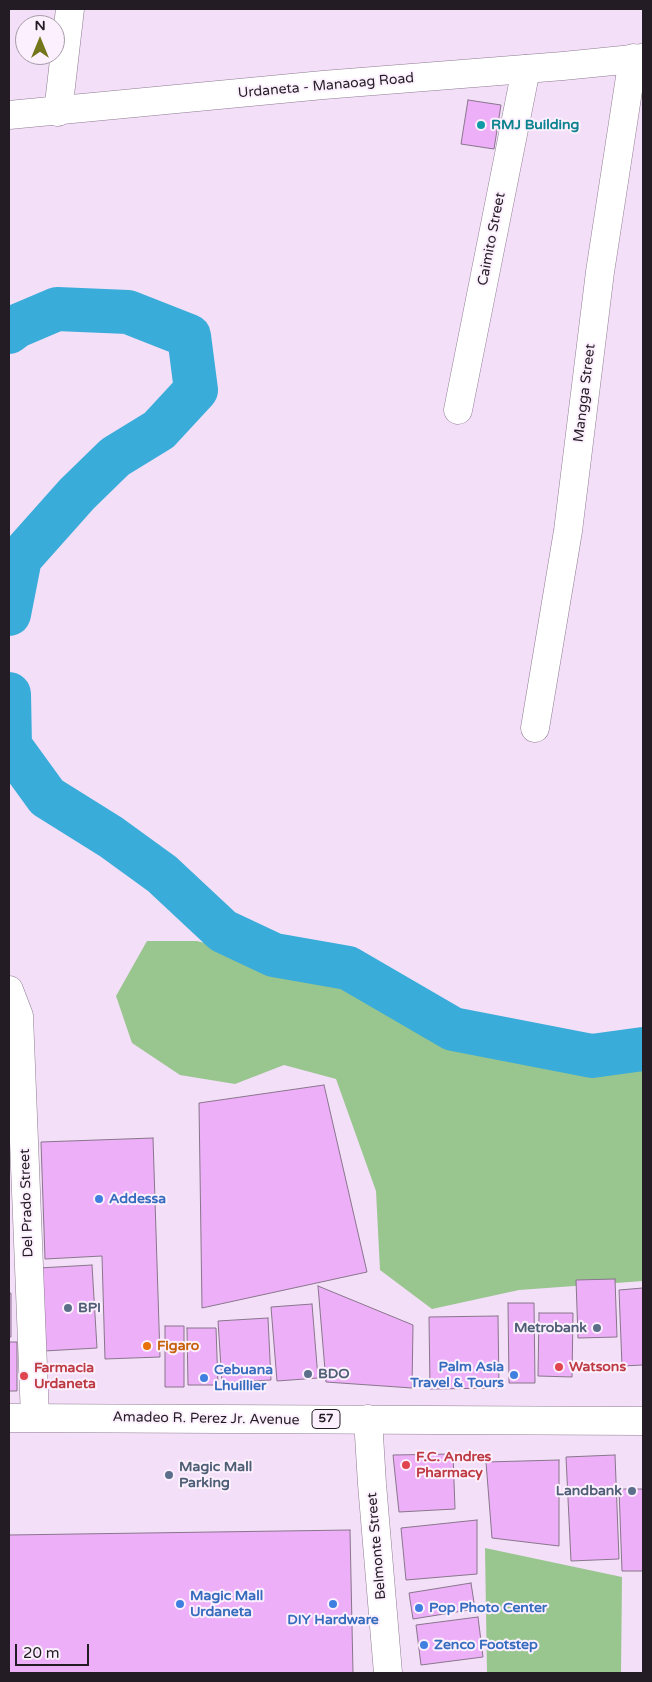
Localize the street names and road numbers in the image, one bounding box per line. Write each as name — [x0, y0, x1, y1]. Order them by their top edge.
street label: Urdaneta - Manaoag Road — [237, 70, 415, 102]
street label: Caimito Street — [475, 191, 509, 287]
street label: Mangga Street — [571, 343, 599, 443]
street label: Del Prado Street — [17, 1148, 37, 1258]
street label: Amadeo R. Perez Jr. Avenue — [112, 1409, 300, 1429]
road number: 57 — [312, 1410, 340, 1428]
street label: Belmonte Street — [364, 1492, 390, 1600]

